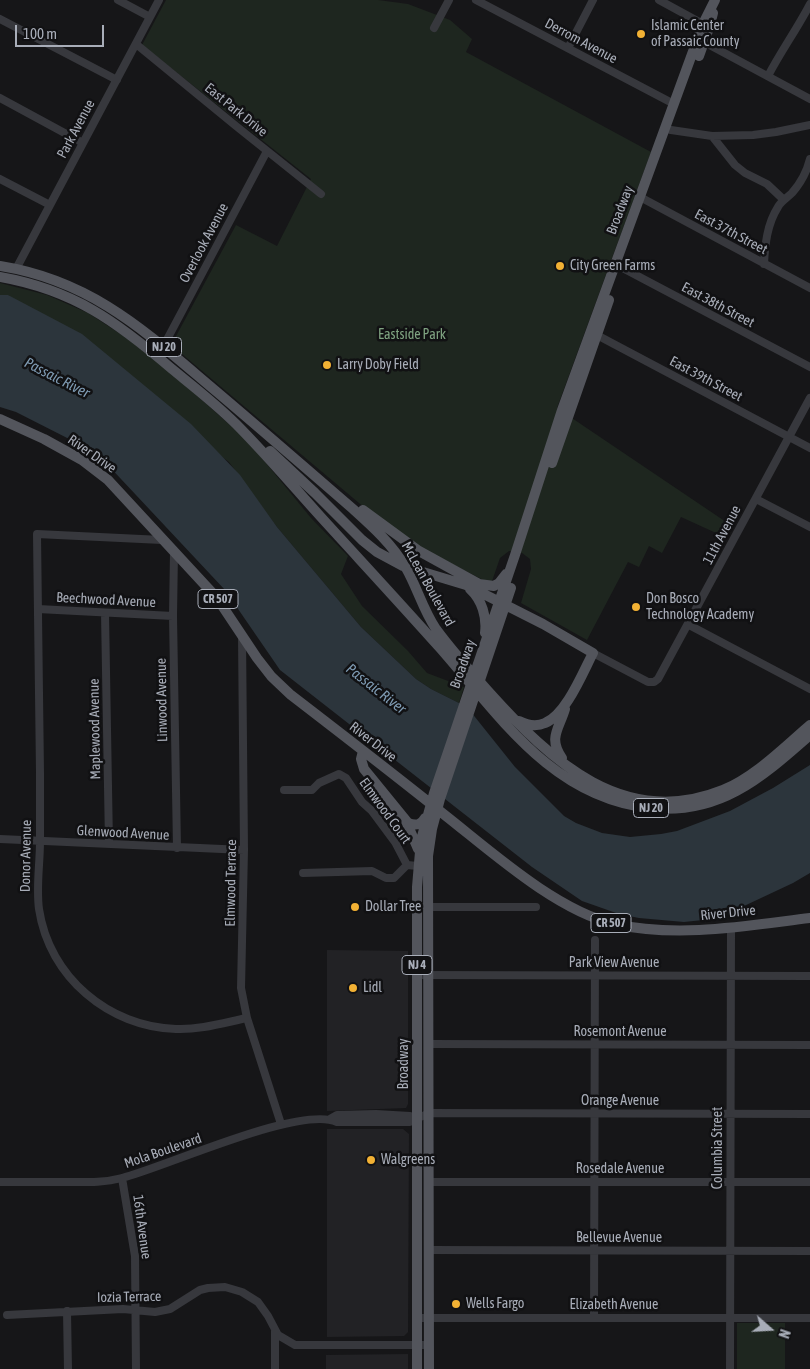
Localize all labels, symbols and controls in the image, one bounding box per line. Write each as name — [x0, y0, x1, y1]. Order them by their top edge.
scale bar — [18, 15, 106, 47]
street label: Derrom Avenue — [542, 15, 620, 67]
place label: Islamic Center of Passaic County — [651, 18, 739, 50]
text: 100 m — [23, 25, 57, 42]
marker: Islamic Center of Passaic County — [635, 28, 647, 40]
street label: East Park Drive — [201, 80, 271, 140]
street label: Park Avenue — [54, 97, 98, 161]
street label: Broadway — [603, 183, 637, 237]
street label: Overlook Avenue — [176, 200, 232, 286]
street label: East 37th Street — [692, 206, 770, 258]
place label: City Green Farms — [570, 258, 655, 274]
marker: City Green Farms — [554, 260, 566, 272]
street label: East 38th Street — [679, 279, 757, 331]
park label: Eastside Park — [378, 327, 446, 343]
road number: NJ 20 — [146, 338, 182, 357]
street label: East 39th Street — [667, 353, 745, 405]
water label: Passaic River — [21, 354, 93, 402]
place label: Larry Doby Field — [337, 357, 419, 373]
marker: Larry Doby Field — [321, 359, 333, 371]
street label: River Drive — [64, 431, 120, 477]
street label: 11th Avenue — [699, 503, 745, 567]
street label: McLean Boulevard — [398, 539, 458, 629]
street label: Beechwood Avenue — [56, 589, 156, 611]
road number: CR 507 — [198, 590, 238, 608]
place label: Don Bosco Technology Academy — [646, 591, 754, 624]
marker: Don Bosco Technology Academy — [630, 601, 642, 613]
street label: Broadway — [447, 637, 479, 691]
street label: Linwood Avenue — [153, 658, 171, 742]
water label: Passaic River — [342, 660, 410, 718]
street label: Maplewood Avenue — [86, 678, 104, 780]
street label: River Drive — [346, 718, 400, 766]
street label: Elmwood Court — [355, 775, 415, 847]
road number: NJ 20 — [634, 798, 668, 818]
street label: Donor Avenue — [17, 820, 35, 892]
street label: Glenwood Avenue — [76, 822, 170, 844]
street label: Elmwood Terrace — [222, 839, 240, 927]
place label: Dollar Tree — [365, 899, 421, 915]
marker: Dollar Tree — [349, 901, 361, 913]
street label: River Drive — [700, 902, 756, 924]
road number: CR 507 — [591, 914, 631, 932]
street label: Park View Avenue — [569, 955, 659, 971]
road number: NJ 4 — [402, 956, 432, 974]
place label: Lidl — [363, 980, 382, 996]
marker: Lidl — [347, 982, 359, 994]
street label: Rosemont Avenue — [573, 1024, 667, 1040]
street label: Broadway — [396, 1039, 412, 1089]
street label: Orange Avenue — [581, 1093, 659, 1109]
street label: Columbia Street — [710, 1107, 726, 1189]
street label: Mola Boulevard — [122, 1130, 204, 1172]
place label: Walgreens — [381, 1152, 435, 1168]
marker: Walgreens — [365, 1154, 377, 1166]
street label: Rosedale Avenue — [576, 1161, 664, 1177]
street label: 16th Avenue — [129, 1194, 155, 1260]
street label: Bellevue Avenue — [576, 1230, 662, 1246]
street label: Iozia Terrace — [97, 1288, 161, 1306]
place label: Wells Fargo — [466, 1296, 524, 1312]
street label: Elizabeth Avenue — [570, 1297, 658, 1313]
marker: Wells Fargo — [450, 1298, 462, 1310]
north arrow — [745, 1304, 795, 1354]
text: N — [775, 1327, 793, 1340]

